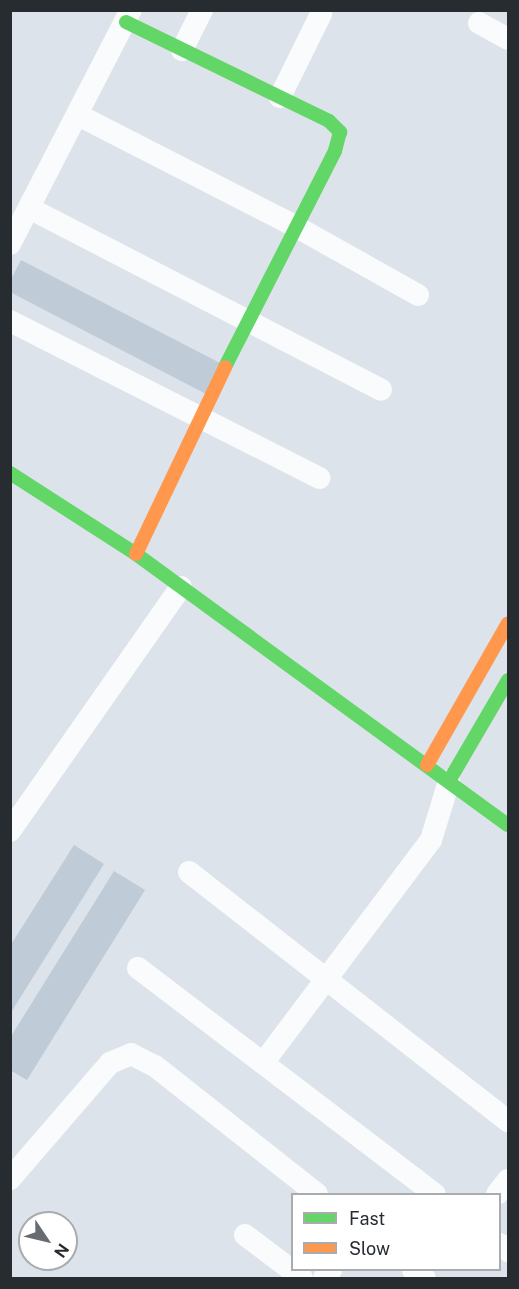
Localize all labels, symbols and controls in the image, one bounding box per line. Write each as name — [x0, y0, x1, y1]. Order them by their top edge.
legend — [291, 1193, 501, 1271]
text: Fast — [349, 1208, 385, 1229]
north arrow — [18, 1211, 78, 1271]
text: Slow — [349, 1238, 390, 1259]
text: N — [50, 1240, 73, 1261]

